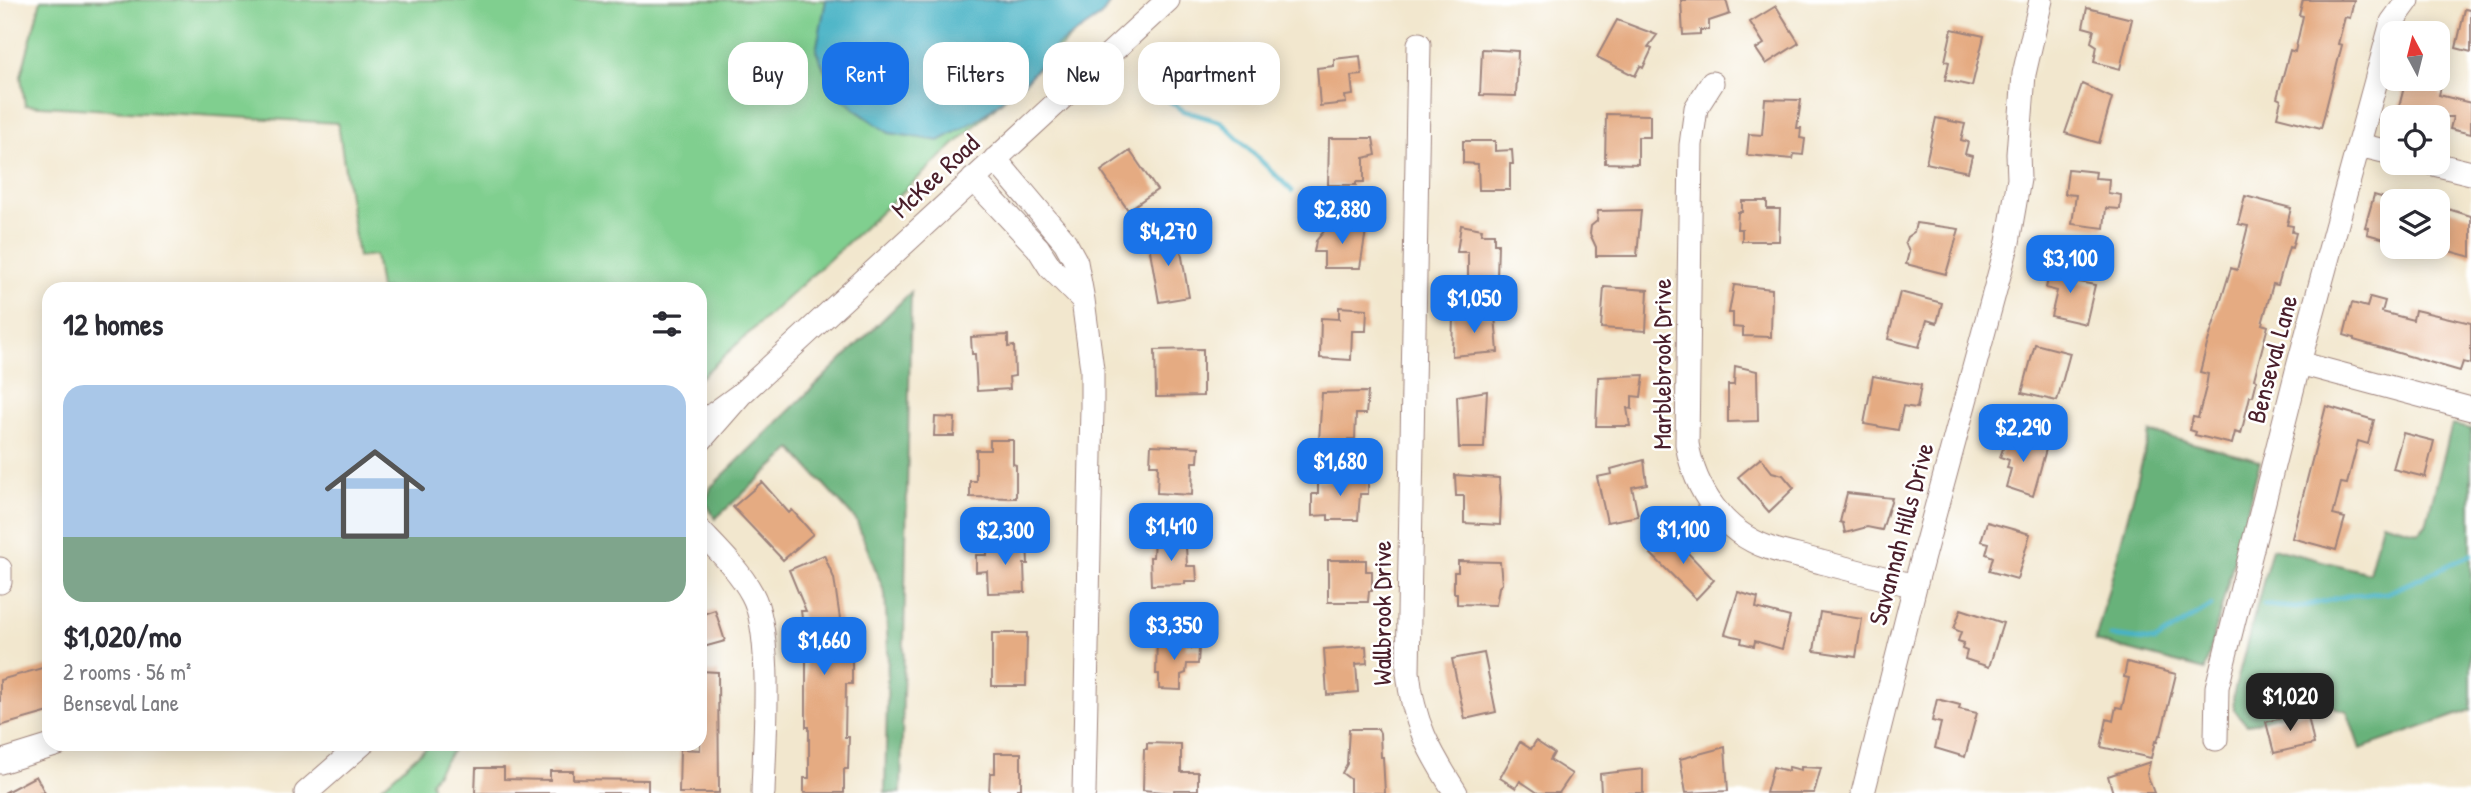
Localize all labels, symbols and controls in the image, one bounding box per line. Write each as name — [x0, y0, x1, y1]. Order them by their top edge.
north arrow — [2380, 21, 2450, 91]
map controls — [2380, 21, 2450, 259]
chip: Buy — [728, 42, 808, 105]
chip: Rent — [822, 42, 909, 105]
chip: Filters — [923, 42, 1029, 105]
chip: New — [1043, 42, 1124, 105]
chip: Apartment — [1138, 42, 1280, 105]
button: locate — [2380, 105, 2450, 175]
street label: McKee Road — [883, 126, 986, 225]
pin: $2,880 — [1285, 187, 1399, 246]
button: layers — [2380, 189, 2450, 259]
text: $2,880 — [1313, 193, 1371, 224]
pin: $4,270 — [1111, 208, 1225, 268]
text: $4,270 — [1139, 215, 1197, 246]
pin: $3,100 — [2013, 236, 2127, 295]
text: $3,100 — [2042, 242, 2098, 273]
pin: $1,050 — [1417, 276, 1531, 335]
street label: Marblebrook Drive — [1644, 278, 1679, 450]
text: $1,050 — [1447, 282, 1502, 313]
street label: Benseval Lane — [2238, 291, 2305, 427]
text: 12 homes — [63, 304, 163, 344]
icon: filters — [648, 305, 686, 343]
pin: $2,290 — [1966, 405, 2080, 464]
text: $2,290 — [1995, 411, 2051, 442]
icon: home — [312, 431, 438, 557]
pin: $1,680 — [1283, 438, 1397, 498]
street label: Savannah Hills Drive — [1859, 439, 1942, 629]
text: $1,680 — [1313, 445, 1367, 476]
pin: $1,410 — [1114, 504, 1228, 563]
pin: $1,100 — [1626, 506, 1740, 566]
pin: $2,300 — [948, 508, 1062, 567]
text: $1,410 — [1145, 510, 1197, 541]
text: $1,100 — [1656, 513, 1710, 544]
text: $2,300 — [976, 514, 1034, 545]
street label: Wallbrook Drive — [1364, 541, 1399, 685]
pin: $3,350 — [1117, 602, 1231, 662]
text: $3,350 — [1146, 609, 1202, 640]
text: $1,020/mo — [63, 616, 181, 656]
pin: $1,660 — [767, 618, 881, 677]
text: $1,660 — [797, 624, 851, 655]
text: 2 rooms · 56 m² — [63, 656, 191, 687]
pin: $1,020 — [2233, 674, 2347, 733]
text: $1,020 — [2262, 680, 2318, 711]
text: Benseval Lane — [63, 687, 179, 718]

